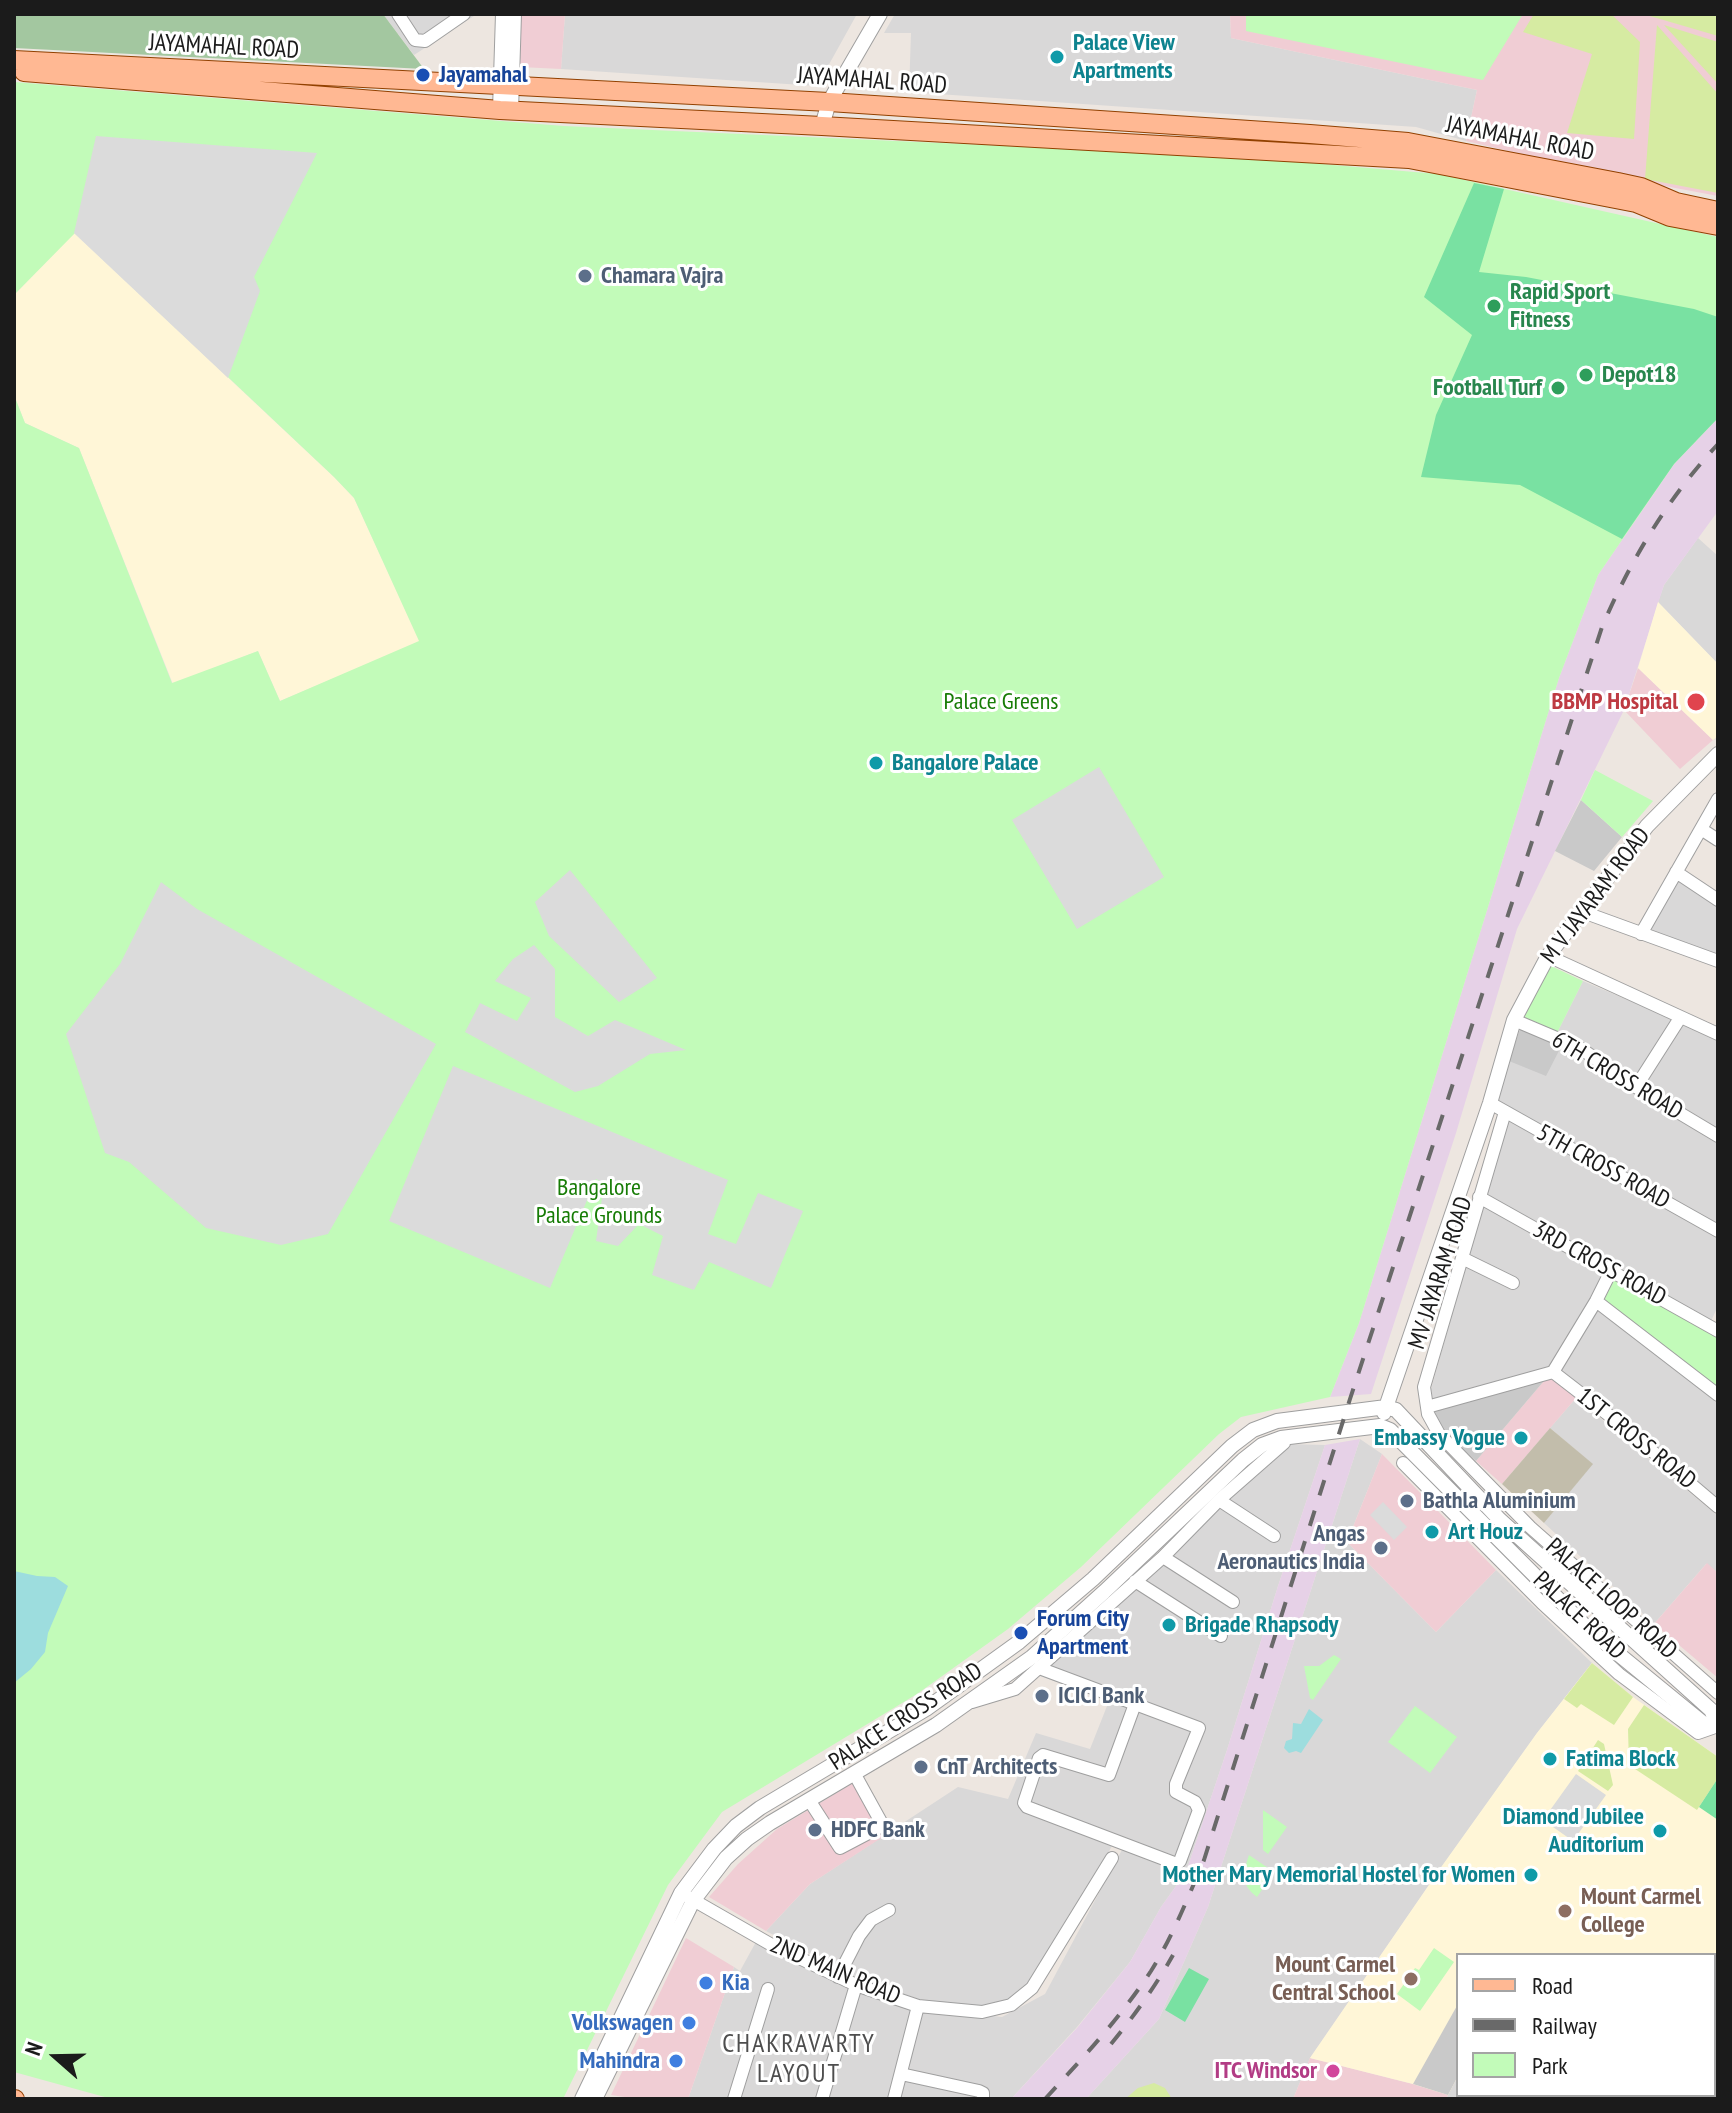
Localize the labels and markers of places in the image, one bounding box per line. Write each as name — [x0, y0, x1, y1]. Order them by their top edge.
place label: Palace View Apartments — [1073, 29, 1175, 85]
marker: Palace View Apartments — [1048, 48, 1066, 66]
place label: Jayamahal — [439, 61, 528, 89]
marker: Jayamahal — [414, 66, 432, 84]
place label: Chamara Vajra — [601, 262, 724, 290]
marker: Chamara Vajra — [576, 267, 594, 285]
place label: Rapid Sport Fitness — [1510, 278, 1610, 334]
marker: Rapid Sport Fitness — [1485, 297, 1503, 315]
place label: Depot18 — [1602, 361, 1676, 389]
marker: Depot18 — [1577, 366, 1595, 384]
place label: Football Turf — [1433, 374, 1542, 402]
marker: Football Turf — [1549, 379, 1567, 397]
place label: BBMP Hospital — [1551, 688, 1678, 716]
marker: BBMP Hospital — [1685, 691, 1707, 713]
place label: Bangalore Palace — [892, 749, 1039, 777]
marker: Bangalore Palace — [867, 754, 885, 772]
place label: Embassy Vogue — [1374, 1424, 1505, 1452]
marker: Embassy Vogue — [1512, 1429, 1530, 1447]
place label: Bathla Aluminium — [1423, 1487, 1576, 1515]
marker: Bathla Aluminium — [1398, 1492, 1416, 1510]
place label: Art Houz — [1448, 1518, 1523, 1546]
place label: Angas Aeronautics India — [1217, 1520, 1365, 1576]
marker: Art Houz — [1423, 1523, 1441, 1541]
marker: Angas Aeronautics India — [1372, 1539, 1390, 1557]
place label: Forum City Apartment — [1037, 1605, 1129, 1661]
place label: Brigade Rhapsody — [1185, 1611, 1338, 1639]
marker: Brigade Rhapsody — [1160, 1616, 1178, 1634]
marker: Forum City Apartment — [1012, 1624, 1030, 1642]
place label: ICICI Bank — [1058, 1682, 1144, 1710]
marker: ICICI Bank — [1033, 1687, 1051, 1705]
place label: Fatima Block — [1566, 1745, 1676, 1773]
marker: Fatima Block — [1541, 1750, 1559, 1768]
place label: CnT Architects — [937, 1753, 1057, 1781]
marker: CnT Architects — [912, 1758, 930, 1776]
place label: Diamond Jubilee Auditorium — [1503, 1803, 1644, 1859]
place label: HDFC Bank — [831, 1816, 925, 1844]
marker: HDFC Bank — [806, 1821, 824, 1839]
marker: Diamond Jubilee Auditorium — [1651, 1822, 1669, 1840]
place label: Mother Mary Memorial Hostel for Women — [1162, 1861, 1515, 1889]
marker: Mother Mary Memorial Hostel for Women — [1522, 1866, 1540, 1884]
place label: Mount Carmel College — [1581, 1883, 1701, 1939]
marker: Mount Carmel College — [1556, 1902, 1574, 1920]
place label: Mount Carmel Central School — [1272, 1951, 1395, 2007]
place label: Kia — [722, 1969, 750, 1997]
marker: Mount Carmel Central School — [1402, 1970, 1420, 1988]
marker: Kia — [697, 1974, 715, 1992]
place label: Volkswagen — [572, 2009, 673, 2037]
marker: Volkswagen — [680, 2014, 698, 2032]
place label: Mahindra — [580, 2047, 660, 2075]
marker: Mahindra — [667, 2052, 685, 2070]
place label: ITC Windsor — [1215, 2057, 1317, 2085]
marker: ITC Windsor — [1324, 2062, 1342, 2080]

